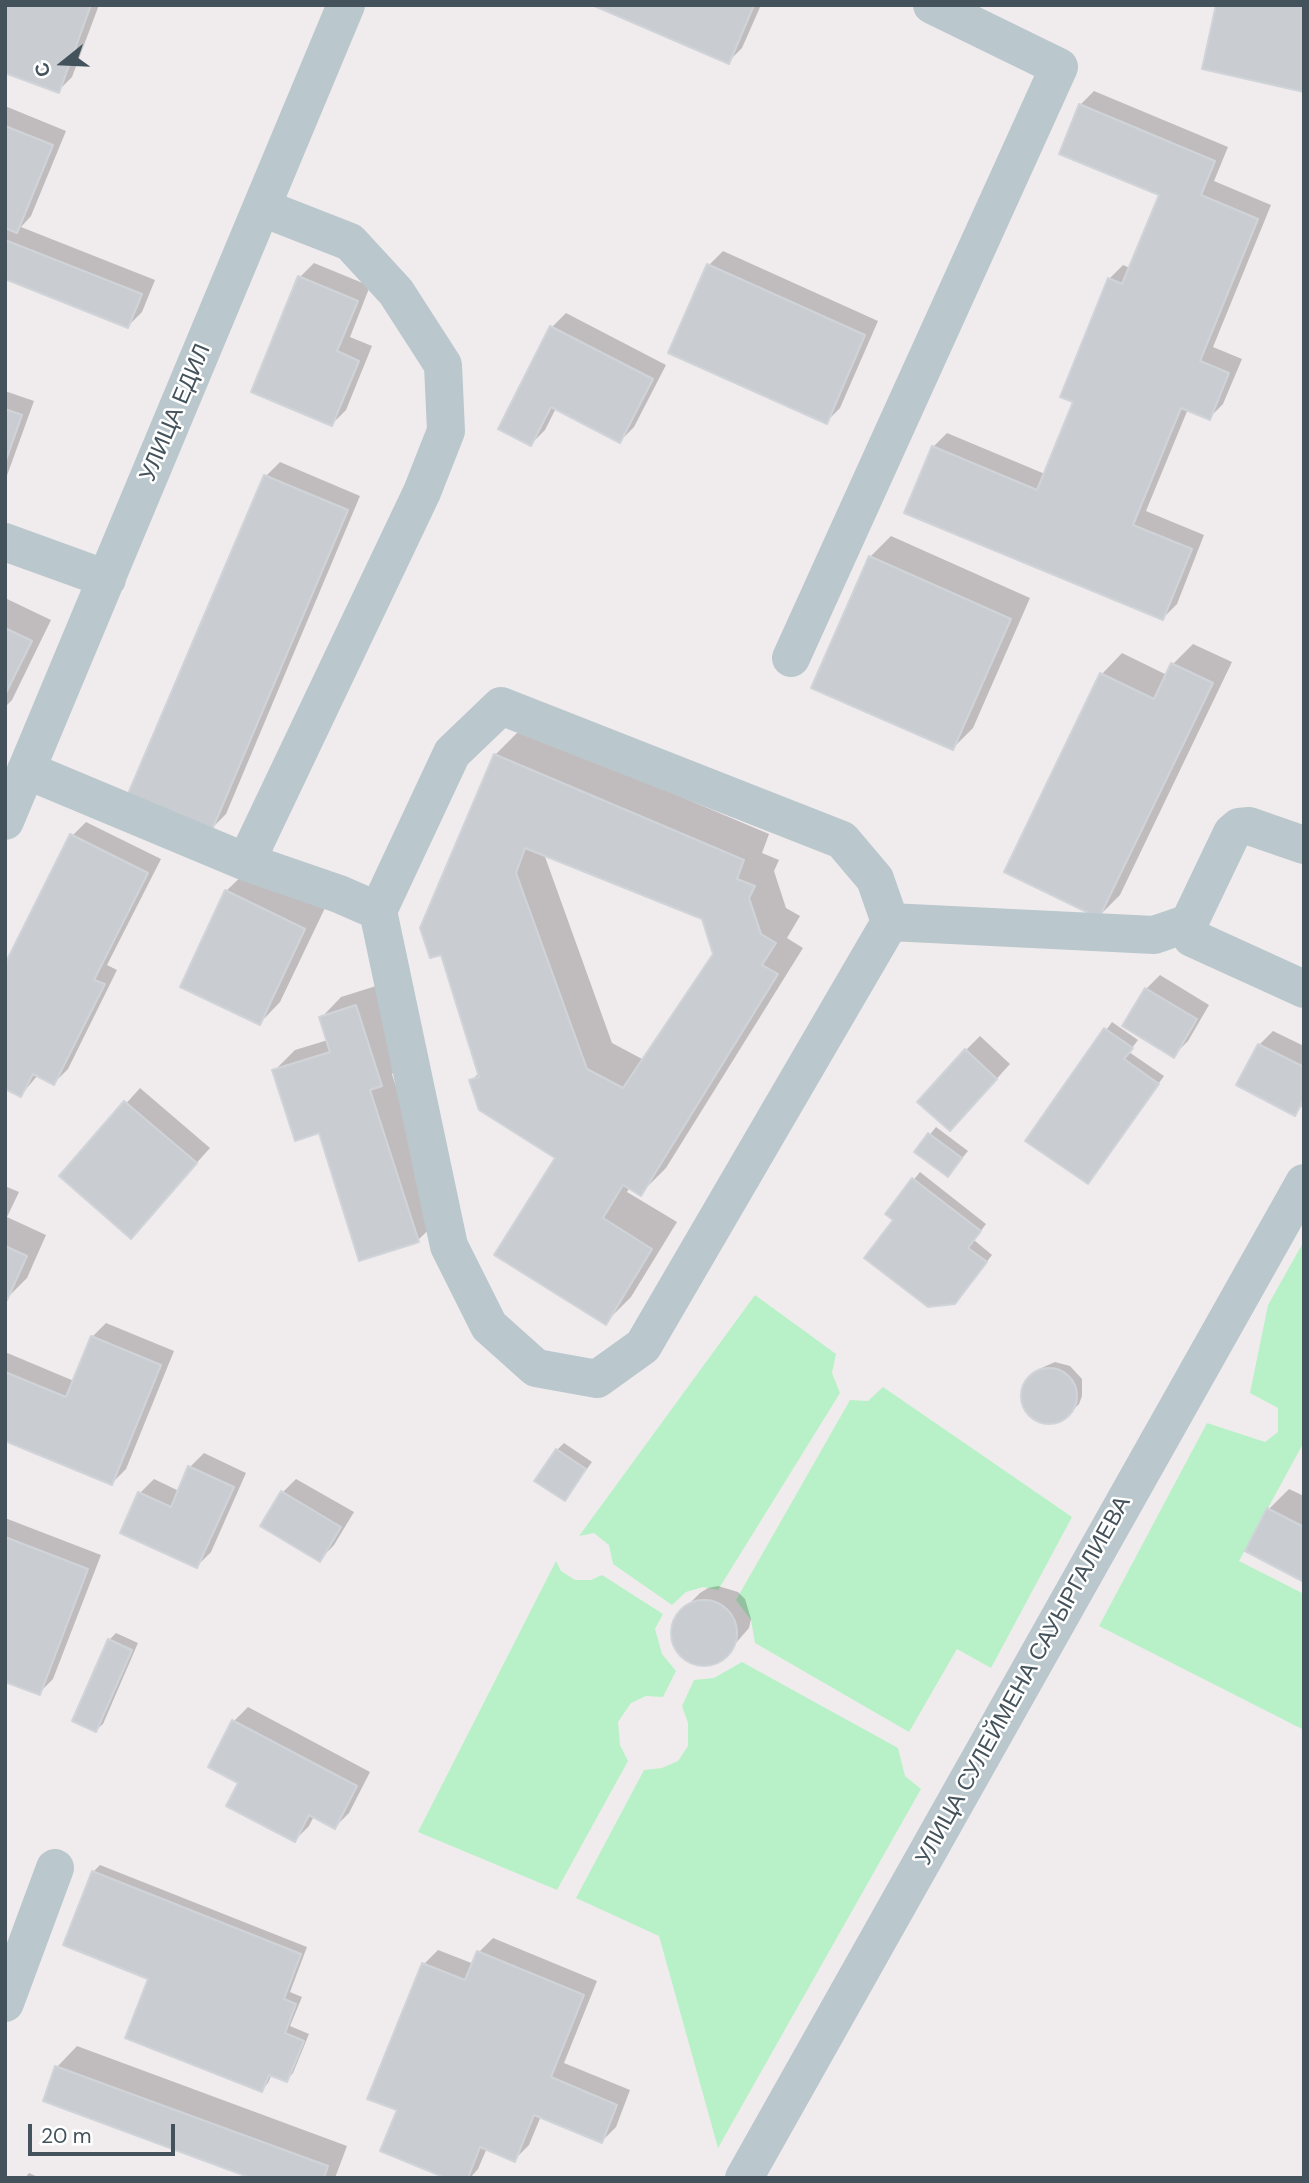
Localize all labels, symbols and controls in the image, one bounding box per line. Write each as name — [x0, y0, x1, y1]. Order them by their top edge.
north arrow — [28, 28, 98, 98]
text: С — [29, 59, 57, 80]
street label: УЛИЦА ЕДИЛ — [135, 340, 217, 486]
street label: УЛИЦА СУЛЕЙМЕНА САУЫРГАЛИЕВА — [911, 1492, 1137, 1870]
scale bar — [32, 2110, 178, 2154]
text: 20 m — [41, 2122, 92, 2150]

